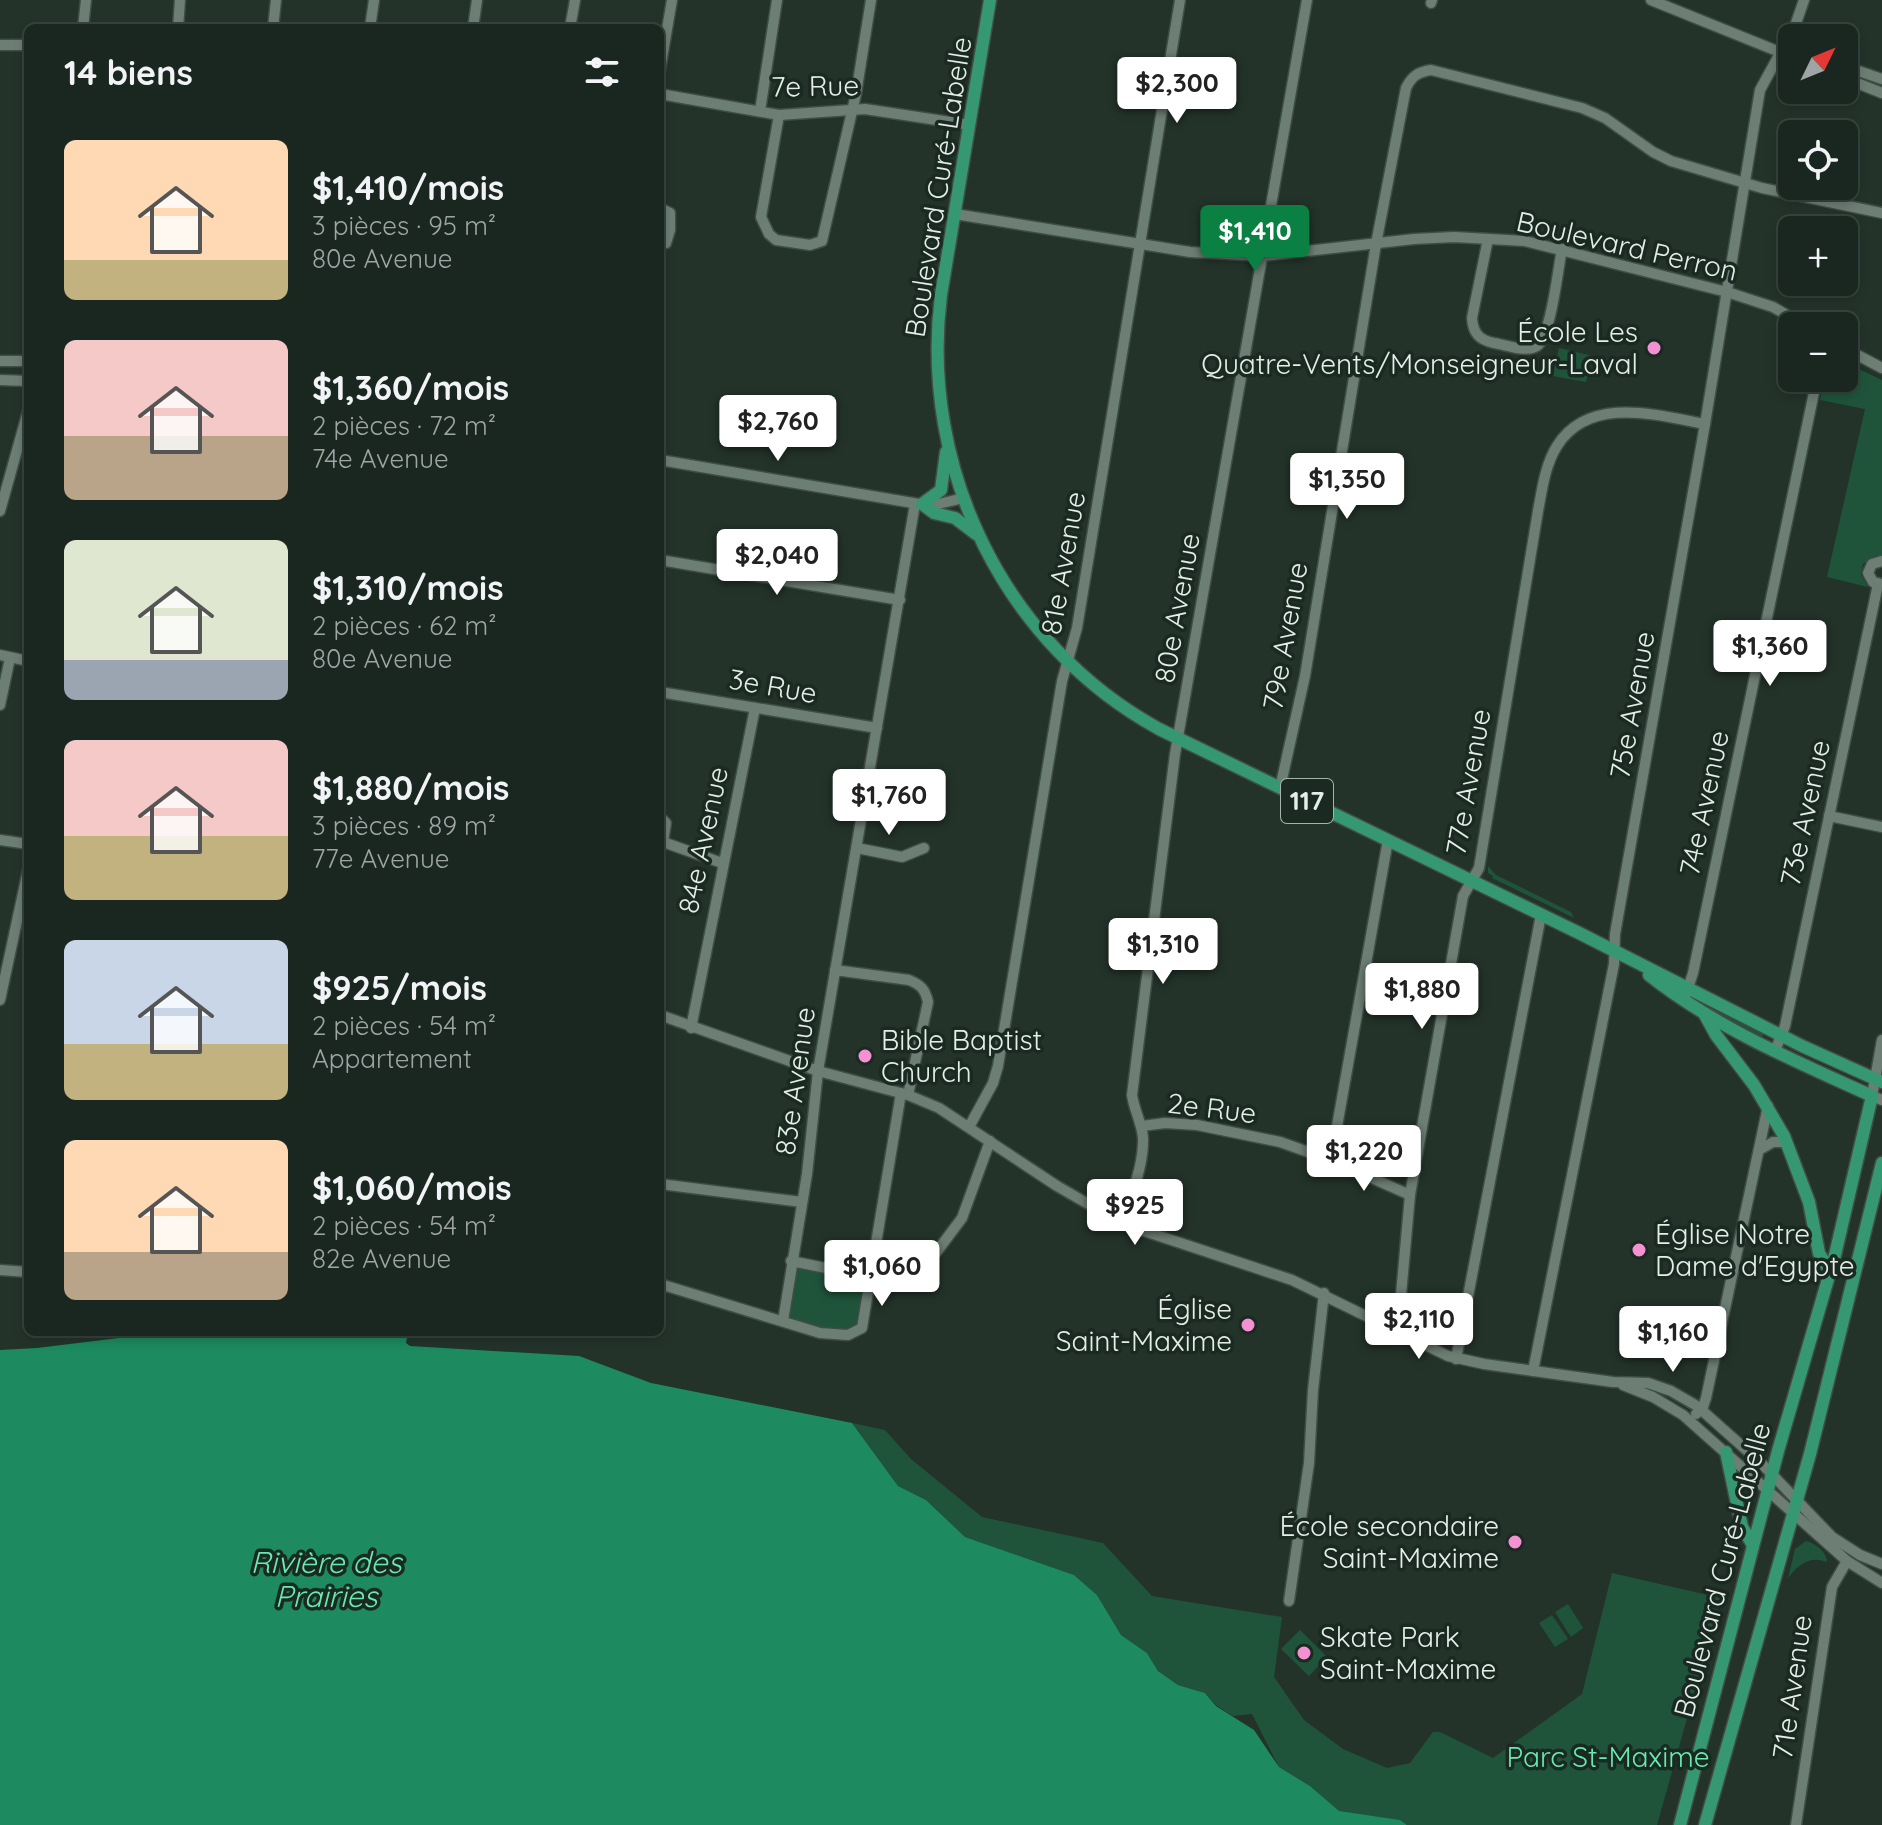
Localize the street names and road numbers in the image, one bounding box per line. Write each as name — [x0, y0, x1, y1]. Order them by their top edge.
street label: Boulevard Curé-Labelle — [896, 34, 979, 340]
street label: 7e Rue — [771, 67, 859, 104]
street label: Boulevard Perron — [1513, 203, 1741, 288]
street label: 81e Avenue — [1033, 489, 1092, 637]
street label: 80e Avenue — [1146, 530, 1207, 685]
street label: 79e Avenue — [1254, 559, 1315, 712]
street label: 75e Avenue — [1601, 629, 1662, 781]
street label: 3e Rue — [727, 661, 820, 710]
street label: 77e Avenue — [1437, 706, 1498, 858]
street label: 74e Avenue — [1671, 727, 1736, 879]
street label: 73e Avenue — [1772, 737, 1837, 889]
street label: 84e Avenue — [670, 763, 735, 916]
road number: 117 — [1281, 779, 1333, 823]
street label: 83e Avenue — [767, 1005, 822, 1157]
street label: 2e Rue — [1166, 1085, 1258, 1130]
street label: Boulevard Curé-Labelle — [1665, 1419, 1778, 1721]
street label: 71e Avenue — [1764, 1613, 1819, 1761]

